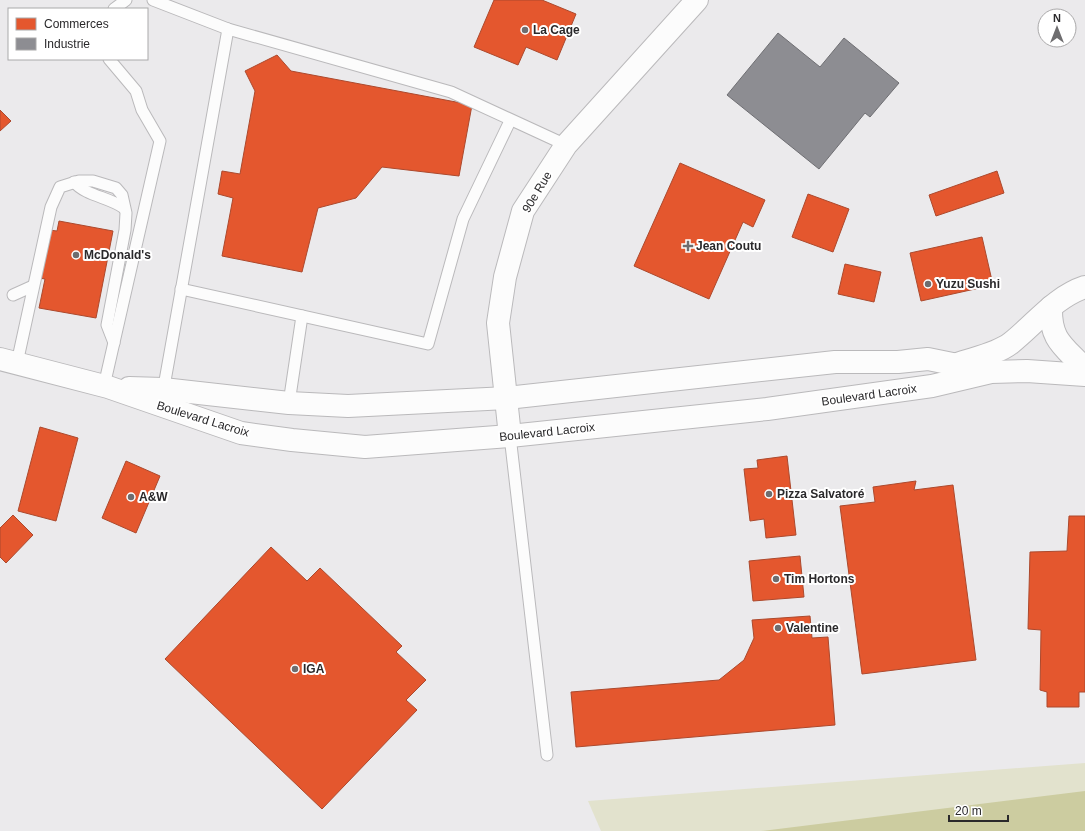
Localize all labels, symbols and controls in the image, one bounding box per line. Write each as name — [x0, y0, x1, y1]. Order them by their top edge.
legend — [8, 8, 148, 60]
north arrow — [1037, 8, 1077, 48]
text: N — [1053, 12, 1061, 24]
text: Commerces — [44, 17, 109, 31]
place label: La Cage — [533, 23, 580, 37]
marker: La Cage — [520, 25, 530, 35]
text: Industrie — [44, 37, 90, 51]
street label: 90e Rue — [519, 169, 555, 215]
place label: Jean Coutu — [696, 239, 761, 253]
marker: Jean Coutu — [683, 241, 693, 251]
place label: McDonald's — [84, 248, 151, 262]
marker: McDonald's — [71, 250, 81, 260]
place label: Yuzu Sushi — [936, 277, 1000, 291]
marker: Yuzu Sushi — [923, 279, 933, 289]
street label: Boulevard Lacroix — [820, 381, 918, 409]
street label: Boulevard Lacroix — [155, 398, 251, 440]
street label: Boulevard Lacroix — [499, 420, 595, 444]
place label: Pizza Salvatoré — [777, 487, 865, 501]
marker: Pizza Salvatoré — [764, 489, 774, 499]
place label: A&W — [139, 490, 168, 504]
marker: A&W — [126, 492, 136, 502]
place label: Tim Hortons — [784, 572, 855, 586]
marker: Tim Hortons — [771, 574, 781, 584]
place label: Valentine — [786, 621, 839, 635]
marker: Valentine — [773, 623, 783, 633]
place label: IGA — [303, 662, 325, 676]
marker: IGA — [290, 664, 300, 674]
scale bar — [949, 797, 1008, 823]
text: 20 m — [955, 804, 982, 818]

